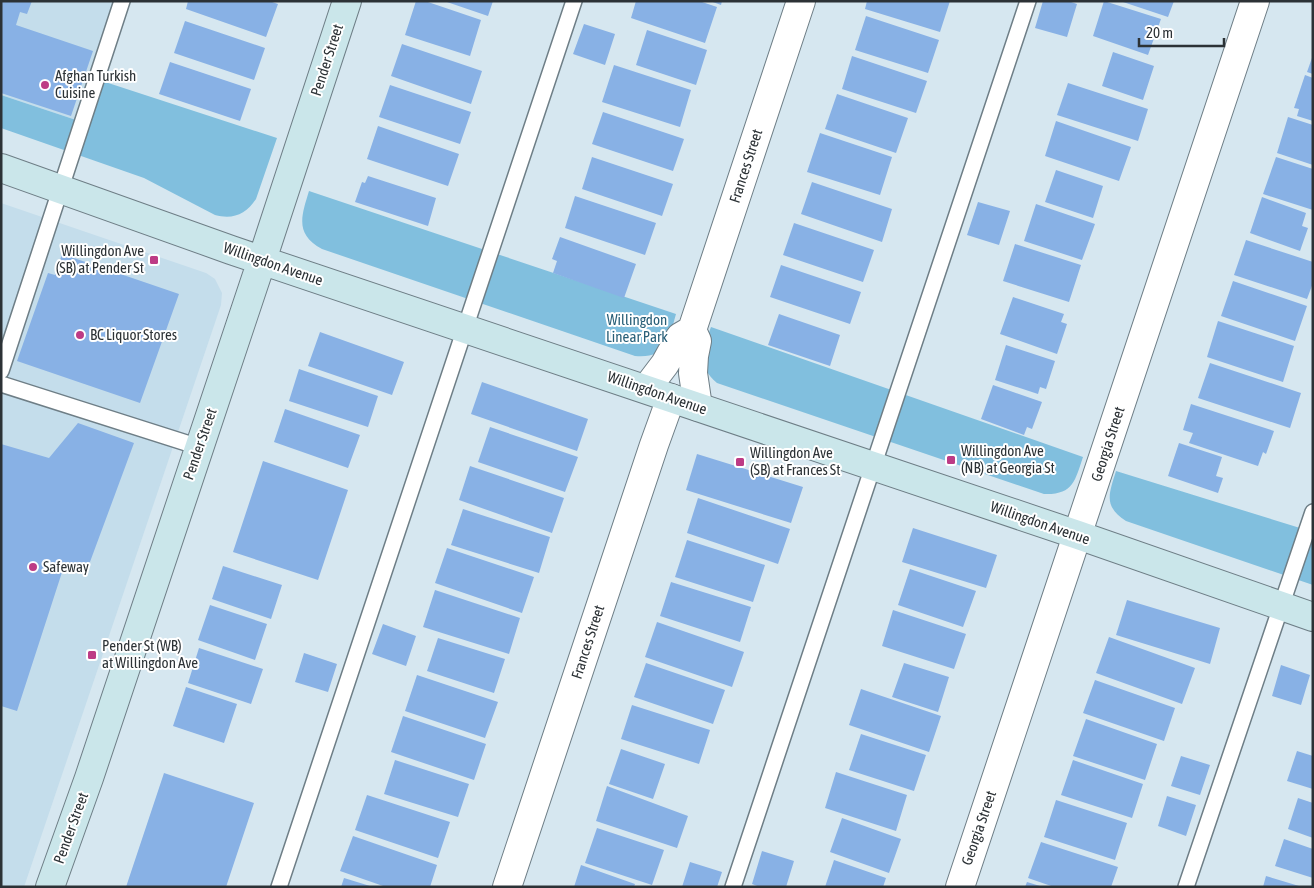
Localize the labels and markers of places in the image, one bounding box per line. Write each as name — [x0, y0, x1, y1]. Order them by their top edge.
place label: Afghan Turkish Cuisine — [55, 67, 136, 101]
marker: Afghan Turkish Cuisine — [39, 79, 51, 91]
place label: Willingdon Ave (SB) at Pender St — [56, 242, 144, 276]
marker: Willingdon Ave (SB) at Pender St — [148, 254, 160, 266]
place label: BC Liquor Stores — [90, 326, 177, 343]
marker: BC Liquor Stores — [74, 329, 86, 341]
place label: Willingdon Ave (NB) at Georgia St — [961, 442, 1055, 476]
place label: Willingdon Ave (SB) at Frances St — [750, 444, 840, 478]
marker: Willingdon Ave (NB) at Georgia St — [945, 454, 957, 466]
marker: Willingdon Ave (SB) at Frances St — [734, 456, 746, 468]
place label: Safeway — [43, 558, 89, 575]
marker: Safeway — [27, 561, 39, 573]
place label: Pender St (WB) at Willingdon Ave — [102, 637, 198, 671]
marker: Pender St (WB) at Willingdon Ave — [86, 649, 98, 661]

